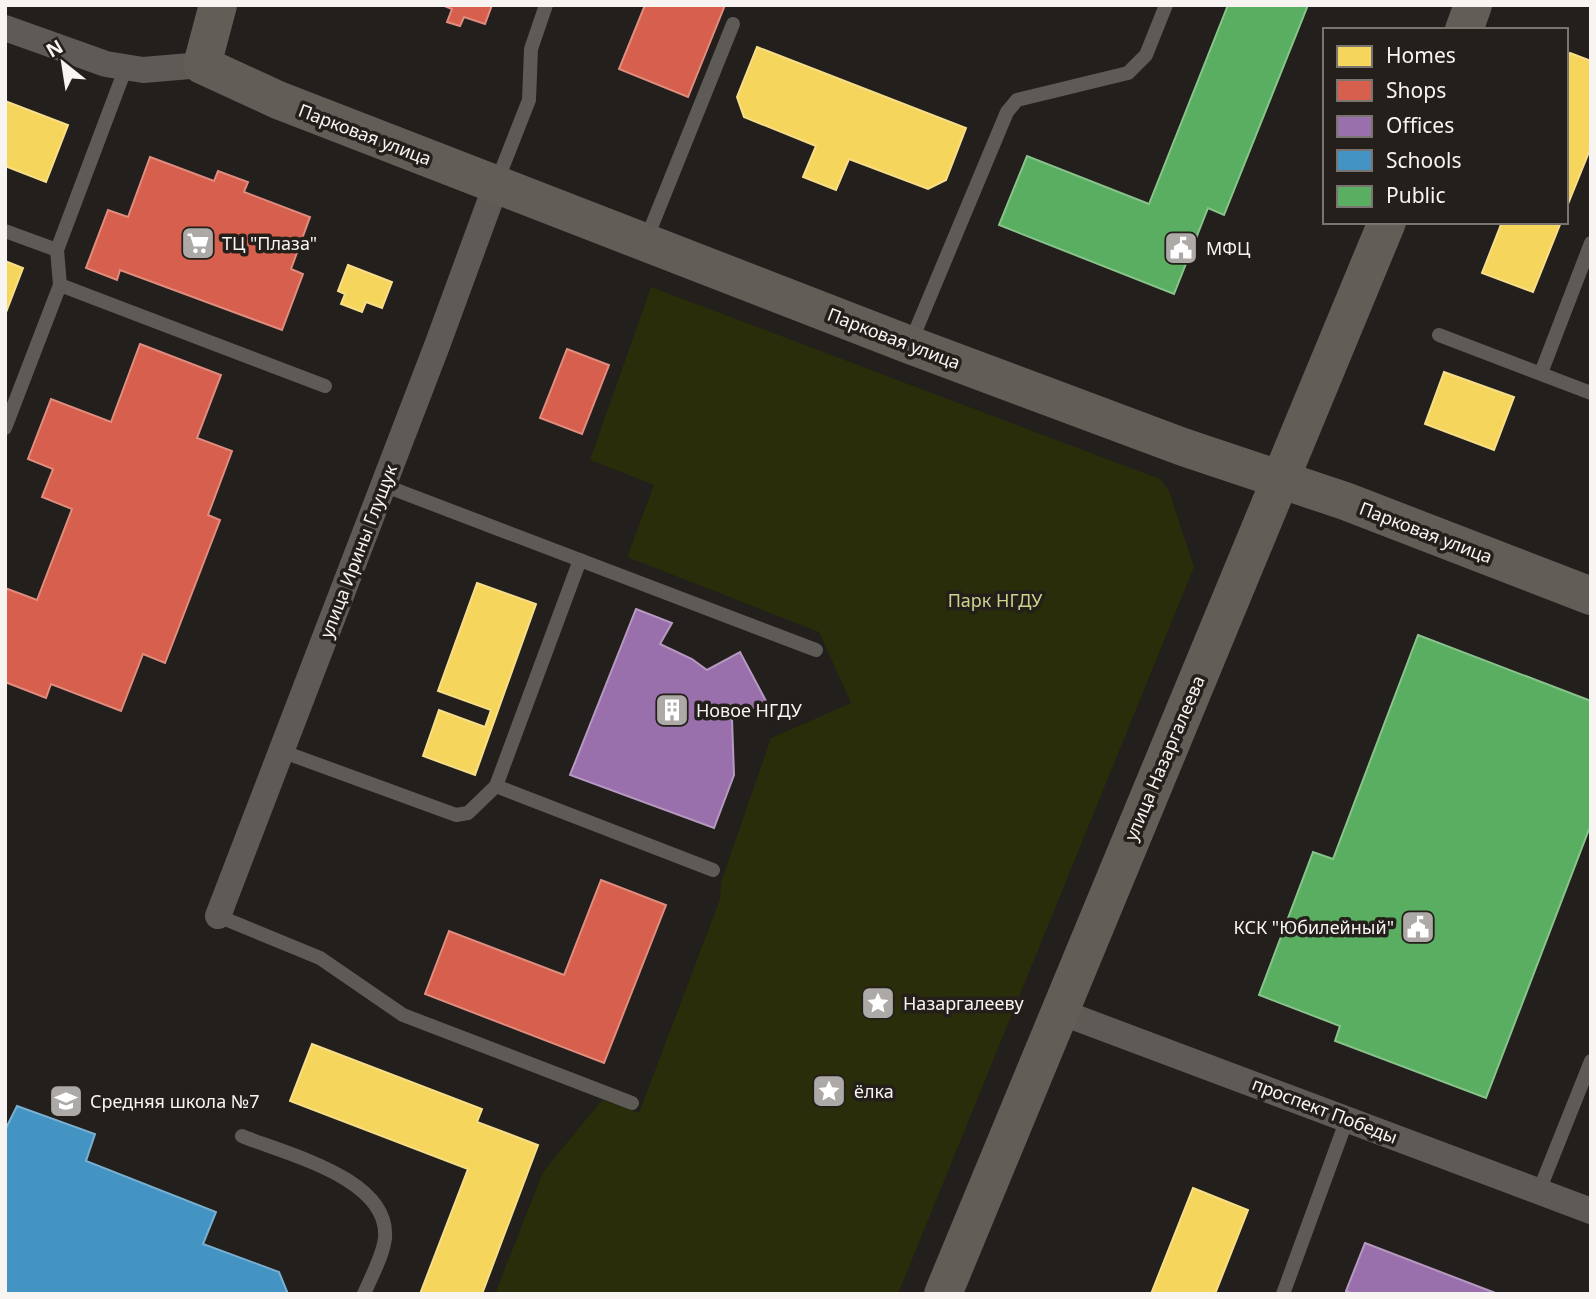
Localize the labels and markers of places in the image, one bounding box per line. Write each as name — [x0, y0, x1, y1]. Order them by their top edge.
supermarket icon: ТЦ "Плаза" — [179, 224, 217, 262]
public building icon: МФЦ — [1162, 229, 1200, 267]
place label: ТЦ "Плаза" — [222, 231, 317, 255]
place label: МФЦ — [1206, 236, 1251, 260]
building icon: Новое НГДУ — [653, 691, 691, 729]
place label: Новое НГДУ — [696, 698, 803, 722]
public building icon: КСК "Юбилейный" — [1399, 908, 1437, 946]
place label: КСК "Юбилейный" — [1234, 915, 1394, 939]
place icon: Назаргалееву — [859, 984, 897, 1022]
place label: Назаргалееву — [903, 991, 1024, 1015]
place icon: ёлка — [810, 1072, 848, 1110]
place label: ёлка — [854, 1079, 894, 1103]
school or university icon: Средняя школа №7 — [47, 1082, 85, 1120]
place label: Средняя школа №7 — [90, 1089, 260, 1113]

